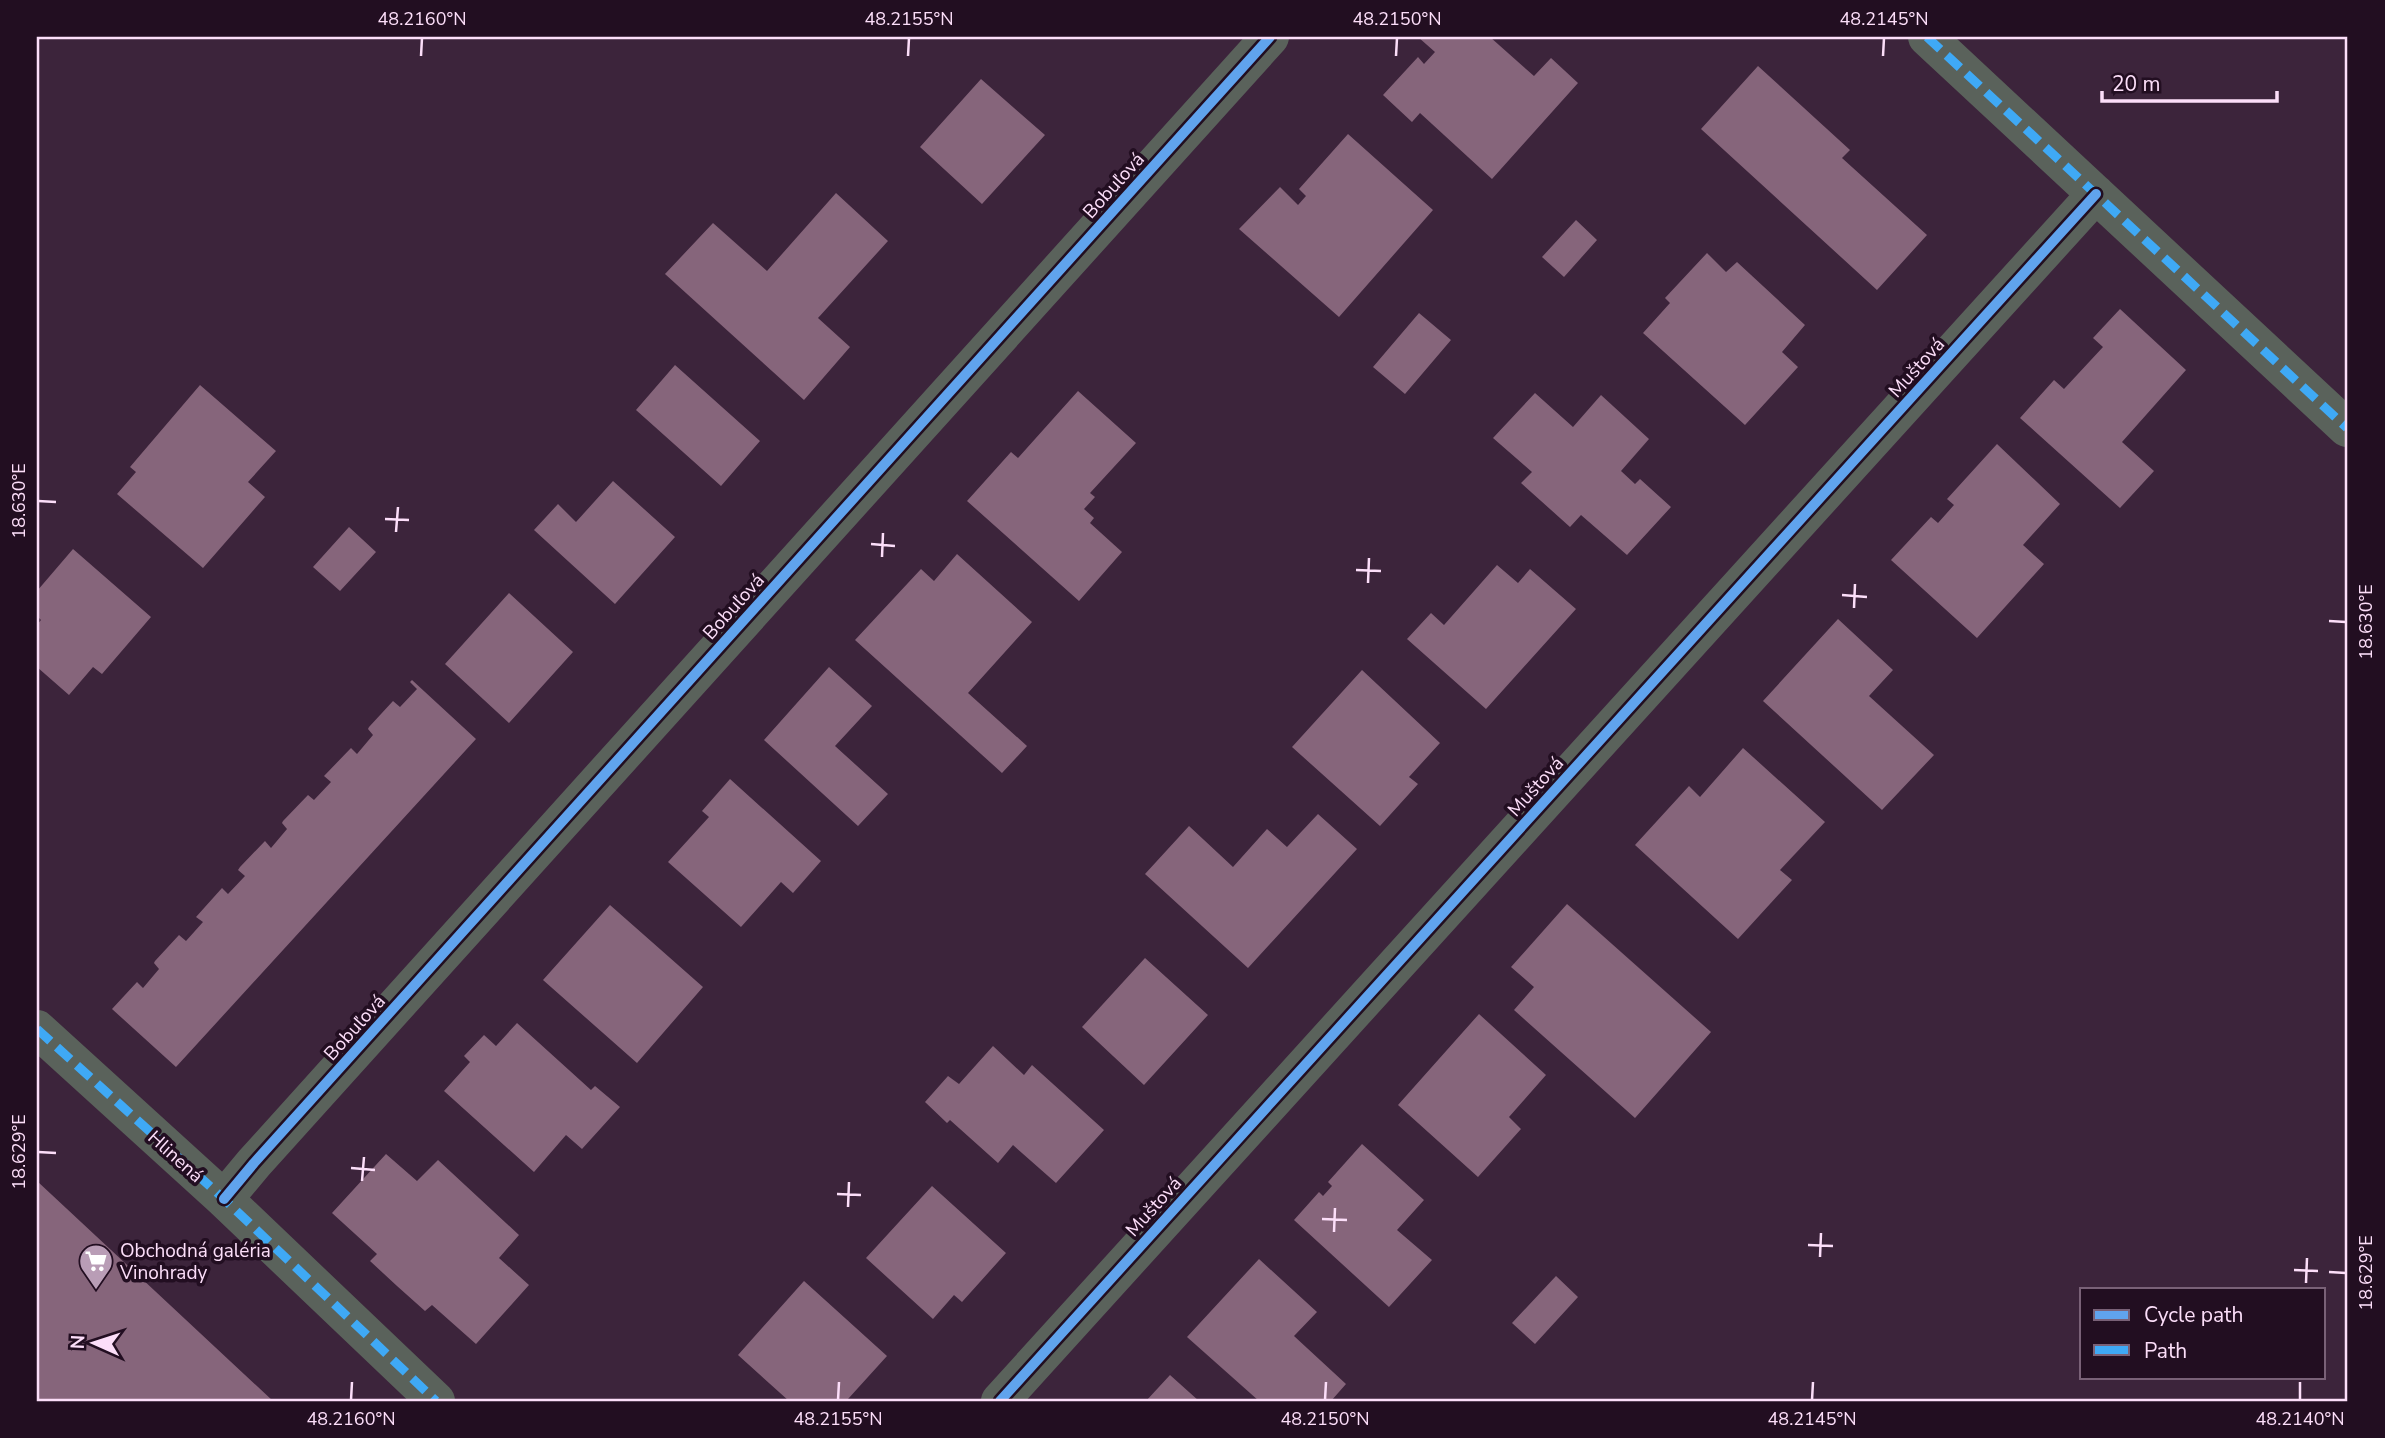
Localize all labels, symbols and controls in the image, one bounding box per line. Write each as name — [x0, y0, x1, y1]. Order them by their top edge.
text: 48.2160°N — [378, 7, 466, 31]
text: 48.2155°N — [865, 7, 953, 31]
text: 48.2150°N — [1353, 7, 1441, 31]
text: 48.2145°N — [1840, 7, 1928, 31]
scale bar — [2102, 60, 2276, 104]
text: 20 m — [2112, 70, 2161, 98]
street label: Bobuľová — [1077, 147, 1150, 224]
street label: Muštová — [1883, 332, 1951, 403]
text: 18.630°E — [7, 463, 31, 539]
street label: Bobuľová — [697, 568, 770, 645]
text: 18.630°E — [2354, 584, 2378, 660]
street label: Muštová — [1502, 751, 1570, 822]
street label: Bobuľová — [318, 989, 391, 1066]
text: 18.629°E — [7, 1114, 31, 1190]
street label: Hlinená — [142, 1125, 209, 1189]
street label: Muštová — [1120, 1171, 1188, 1242]
text: 18.629°E — [2354, 1235, 2378, 1311]
place label: Obchodná galéria Vinohrady — [119, 1238, 271, 1286]
supermarket icon: Obchodná galéria Vinohrady — [77, 1242, 115, 1291]
legend — [2080, 1288, 2326, 1378]
text: Cycle path — [2144, 1301, 2243, 1329]
north arrow — [60, 1308, 130, 1378]
text: N — [65, 1334, 91, 1350]
text: Path — [2144, 1337, 2187, 1365]
text: 48.2160°N — [307, 1407, 395, 1431]
text: 48.2155°N — [794, 1407, 882, 1431]
text: 48.2150°N — [1281, 1407, 1369, 1431]
text: 48.2145°N — [1768, 1407, 1856, 1431]
text: 48.2140°N — [2256, 1407, 2344, 1431]

